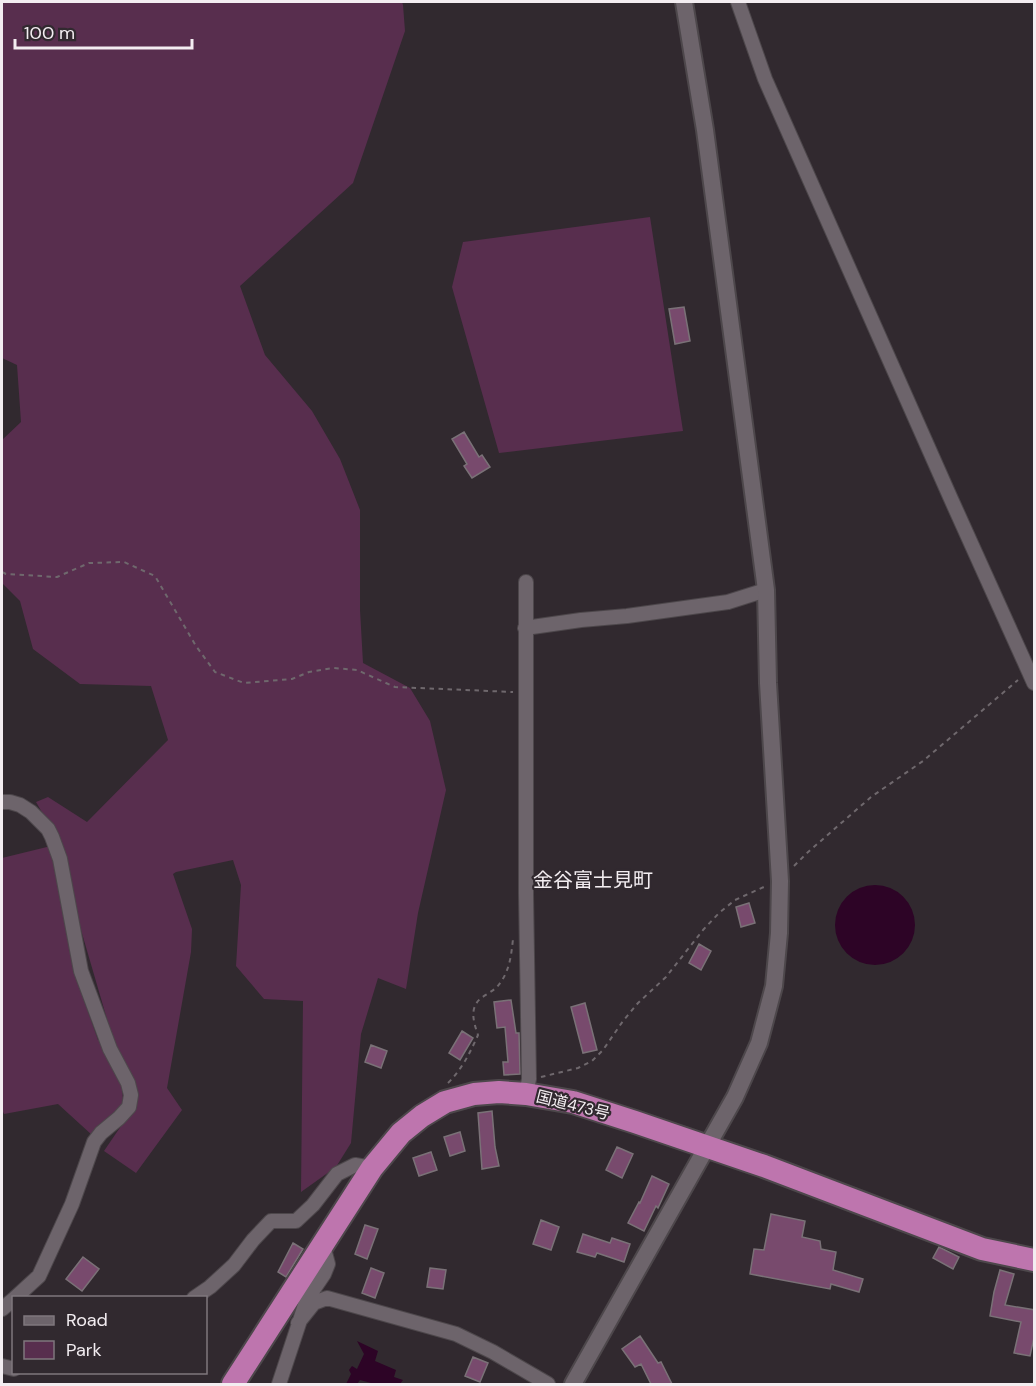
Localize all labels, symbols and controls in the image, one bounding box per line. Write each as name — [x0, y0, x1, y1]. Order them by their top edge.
scale bar — [15, 12, 192, 50]
text: 100 m — [24, 21, 75, 45]
district label: 金谷富士見町 — [533, 867, 653, 893]
street label: 国道473号 — [534, 1086, 612, 1124]
legend — [12, 1296, 207, 1374]
text: Road — [66, 1308, 108, 1332]
text: Park — [66, 1338, 102, 1362]

